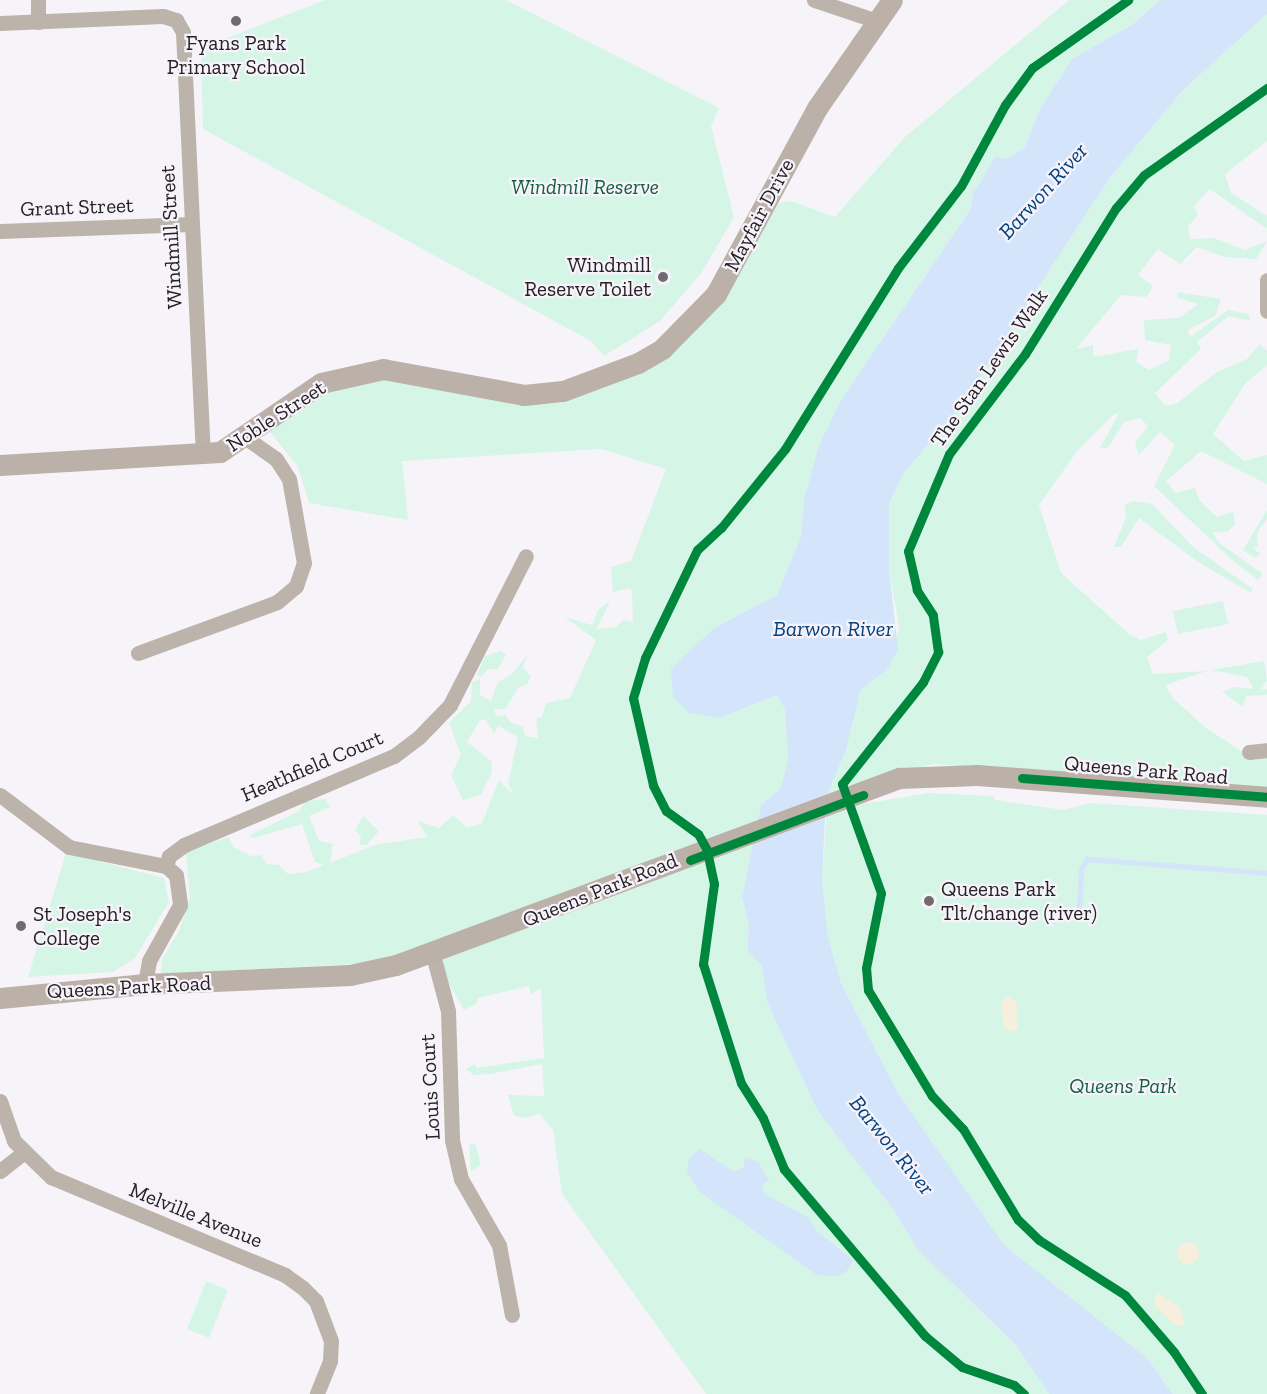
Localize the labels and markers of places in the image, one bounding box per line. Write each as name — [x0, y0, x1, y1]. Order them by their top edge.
marker: Fyans Park Primary School — [229, 14, 243, 28]
place label: Fyans Park Primary School — [166, 30, 306, 80]
place label: Windmill Reserve Toilet — [524, 252, 651, 302]
marker: Windmill Reserve Toilet — [656, 270, 670, 284]
place label: Queens Park Tlt/change (river) — [941, 876, 1097, 926]
marker: Queens Park Tlt/change (river) — [922, 894, 936, 908]
place label: St Joseph's College — [33, 901, 132, 951]
marker: St Joseph's College — [14, 919, 28, 933]

